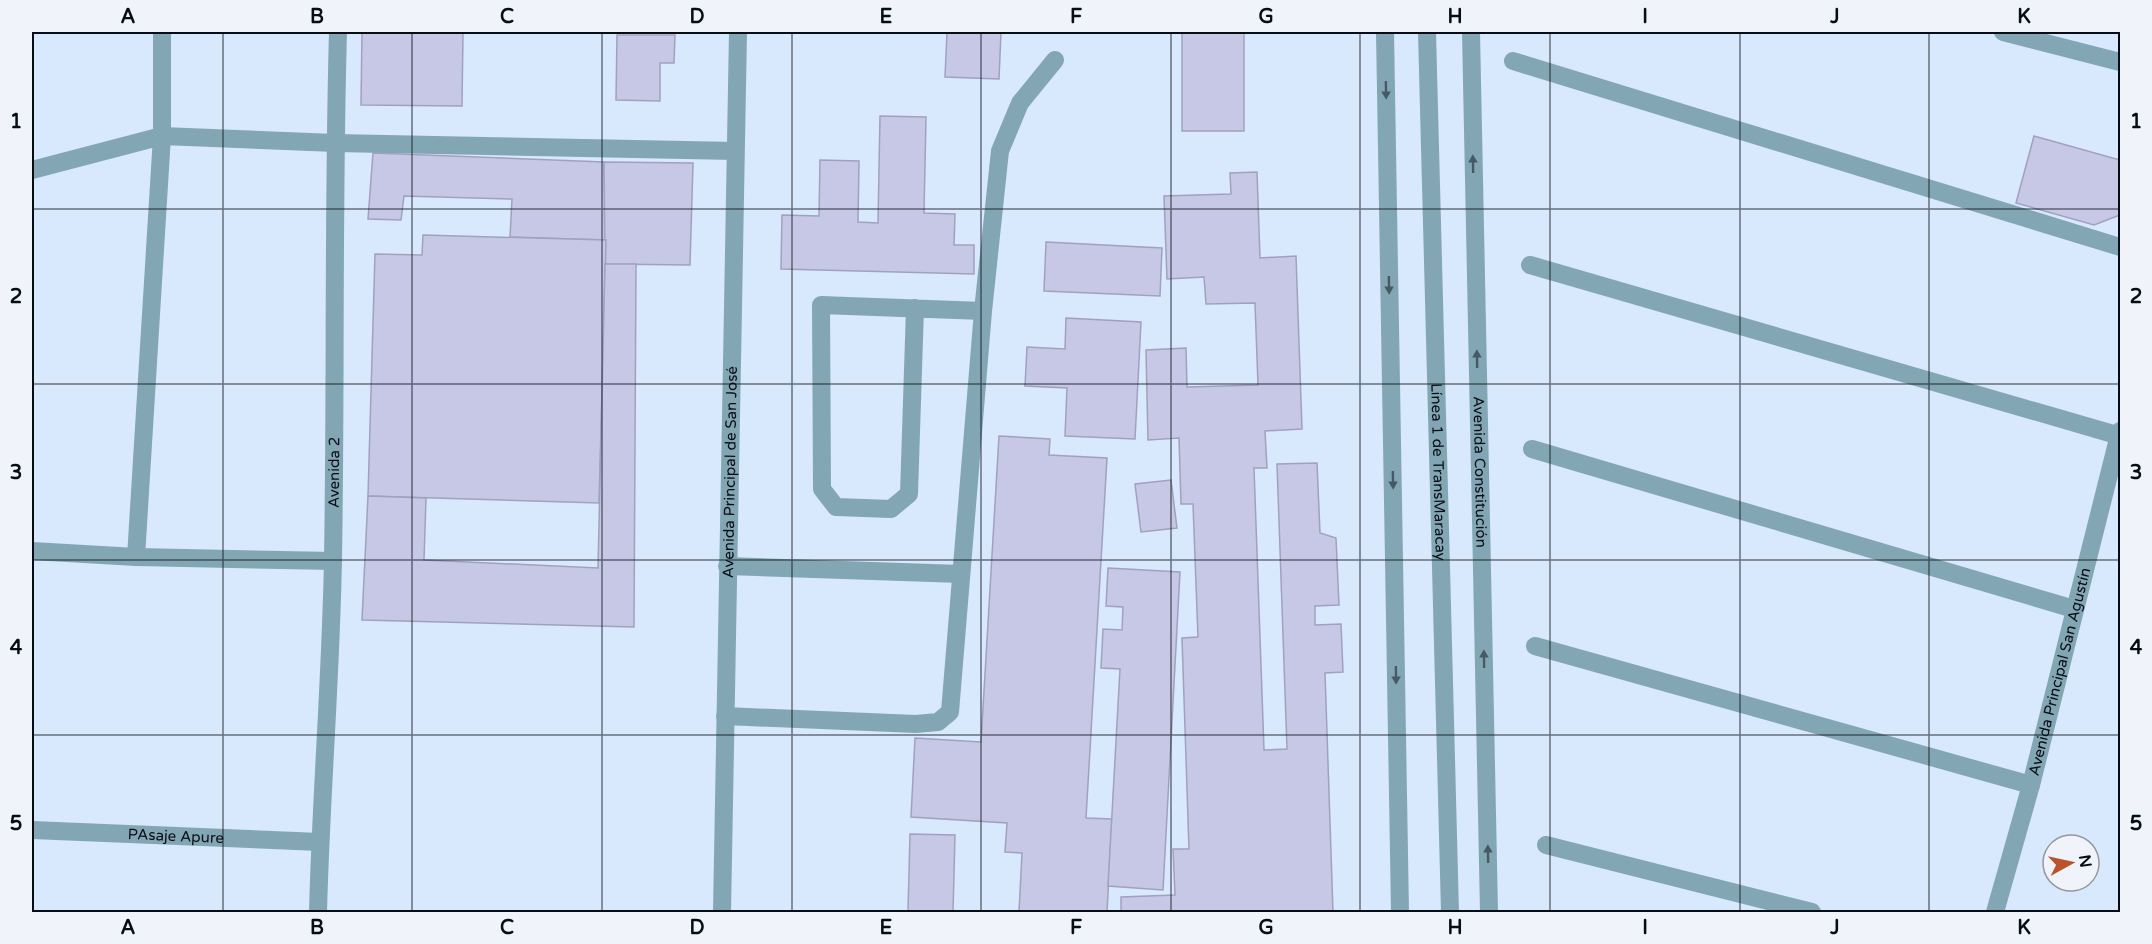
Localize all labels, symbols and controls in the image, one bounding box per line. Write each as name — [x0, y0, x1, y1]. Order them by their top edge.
text: A — [121, 5, 136, 29]
text: B — [310, 5, 324, 29]
text: C — [500, 5, 514, 29]
text: D — [689, 5, 705, 29]
text: E — [880, 5, 893, 29]
text: F — [1070, 5, 1082, 29]
text: G — [1258, 5, 1274, 29]
text: H — [1447, 5, 1463, 29]
text: I — [1642, 5, 1648, 29]
text: J — [1829, 5, 1840, 29]
text: K — [2017, 5, 2031, 29]
one-way arrow — [1381, 80, 1390, 99]
text: 1 — [10, 110, 22, 134]
text: 1 — [2130, 110, 2142, 134]
one-way arrow — [1469, 155, 1478, 174]
one-way arrow — [1384, 275, 1394, 294]
text: 2 — [10, 285, 22, 309]
text: 2 — [2130, 285, 2142, 309]
one-way arrow — [1473, 350, 1482, 369]
street label: Avenida Principal de San José — [719, 366, 741, 578]
street label: Línea 1 de TransMaracay — [1427, 383, 1450, 561]
street label: Avenida Constitución — [1469, 396, 1491, 548]
street label: Avenida 2 — [325, 437, 343, 508]
text: 3 — [10, 461, 22, 485]
text: 3 — [2130, 461, 2142, 485]
one-way arrow — [1388, 470, 1397, 489]
street label: Avenida Principal San Agustín — [2025, 566, 2094, 777]
text: 4 — [10, 636, 23, 660]
text: 4 — [2130, 636, 2143, 660]
one-way arrow — [1479, 650, 1488, 669]
one-way arrow — [1391, 665, 1401, 684]
text: 5 — [10, 812, 22, 836]
text: 5 — [2130, 812, 2142, 836]
street label: PAsaje Apure — [127, 825, 224, 847]
north arrow — [2041, 833, 2101, 893]
one-way arrow — [1483, 845, 1492, 864]
text: N — [2074, 853, 2096, 869]
text: A — [121, 916, 136, 940]
text: B — [310, 916, 324, 940]
text: C — [500, 916, 514, 940]
text: D — [689, 916, 705, 940]
text: E — [880, 916, 893, 940]
text: F — [1070, 916, 1082, 940]
text: G — [1258, 916, 1274, 940]
text: H — [1447, 916, 1463, 940]
text: I — [1642, 916, 1648, 940]
text: J — [1829, 916, 1840, 940]
text: K — [2017, 916, 2031, 940]

